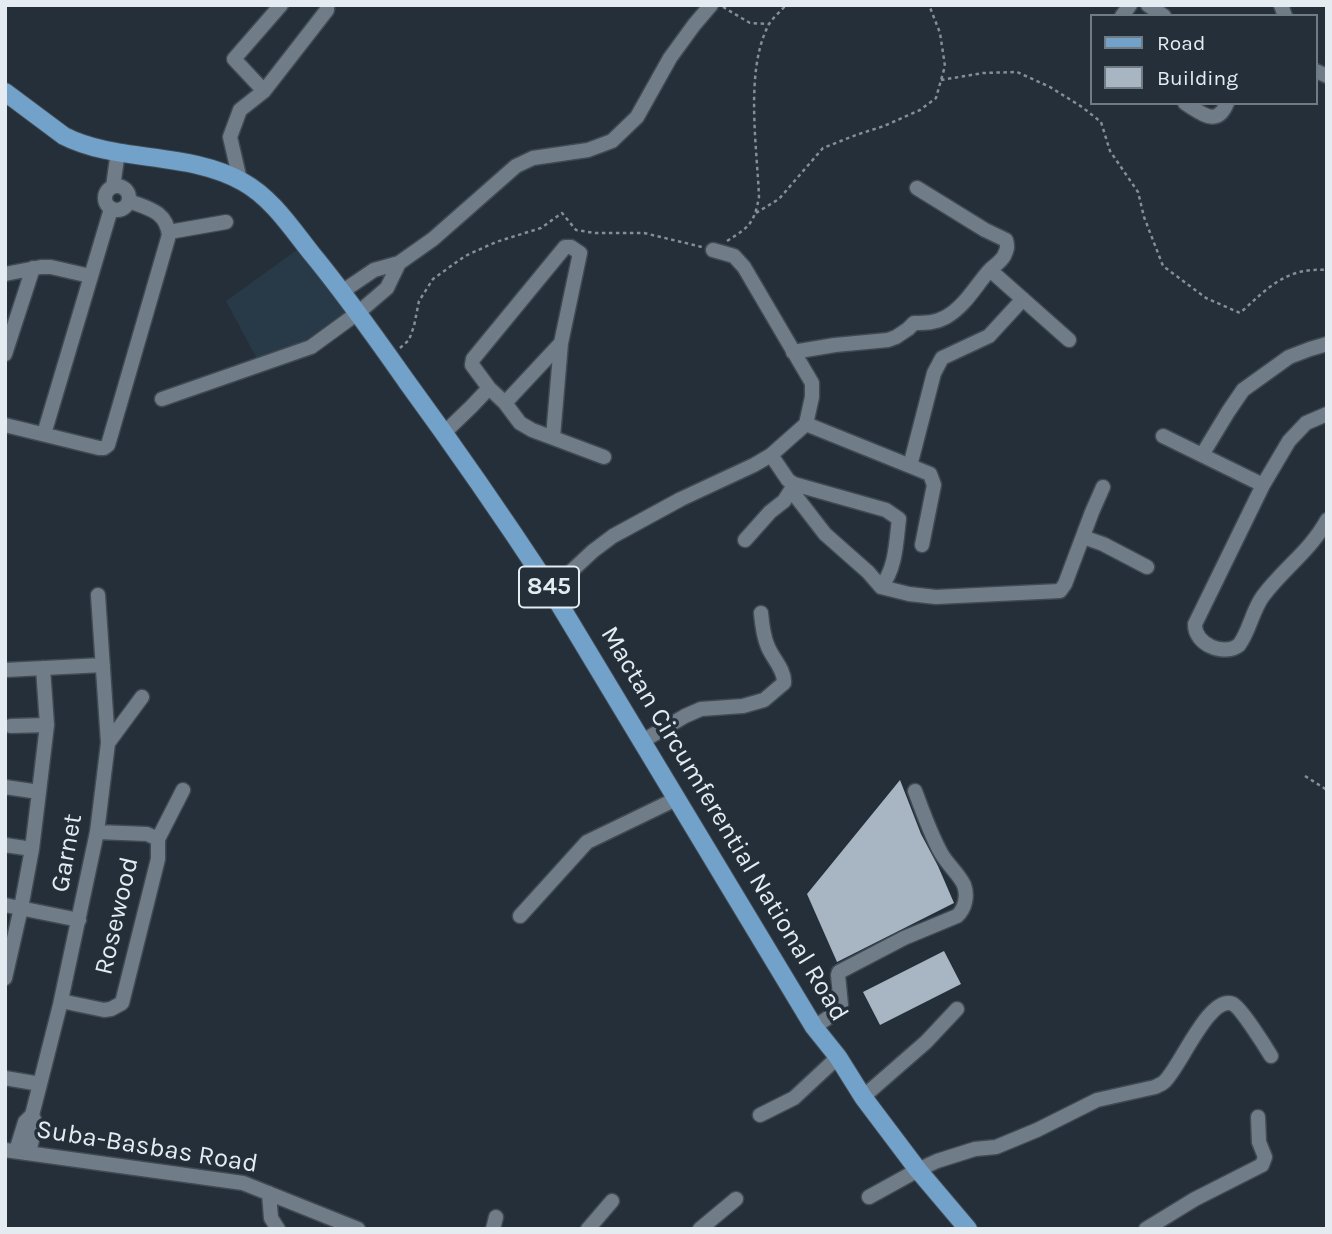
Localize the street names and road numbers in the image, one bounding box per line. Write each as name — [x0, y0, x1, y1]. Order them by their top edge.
road number: 845 — [519, 566, 579, 608]
street label: Mactan Circumferential National Road — [593, 621, 855, 1027]
street label: Garnet — [45, 811, 89, 895]
street label: Rosewood — [88, 854, 146, 978]
street label: Suba-Basbas Road — [34, 1114, 260, 1180]

